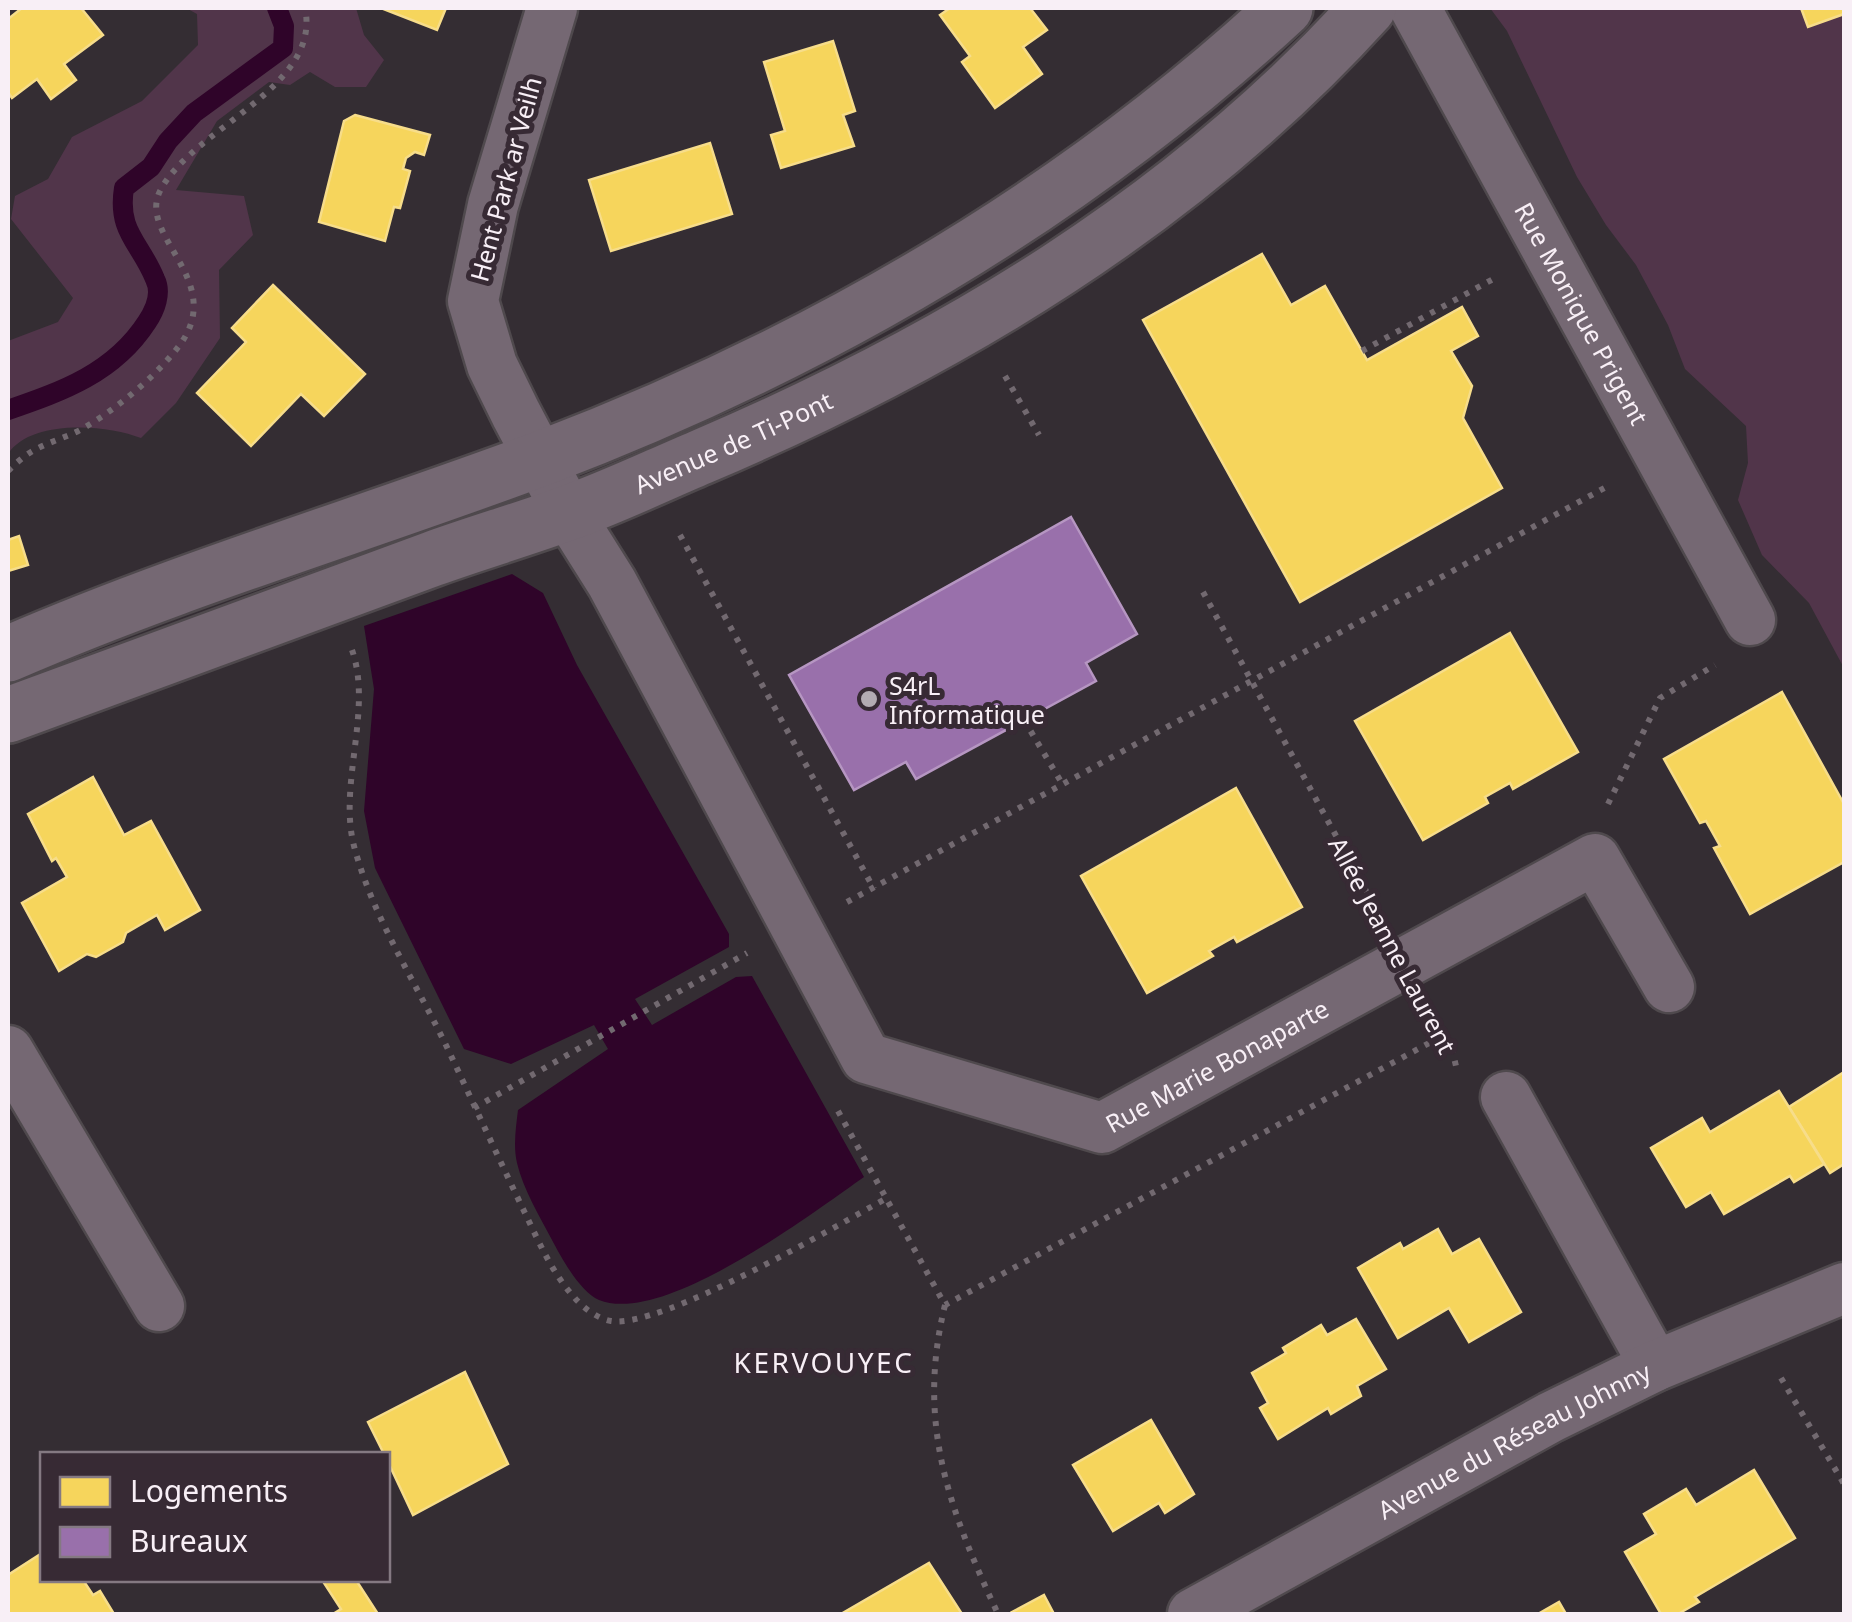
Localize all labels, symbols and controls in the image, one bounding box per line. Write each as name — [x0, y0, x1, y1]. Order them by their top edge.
street label: Hent Park ar Veilh — [461, 73, 549, 285]
street label: Rue Monique Prigent — [1507, 196, 1657, 431]
street label: Avenue de Ti-Pont — [629, 383, 838, 501]
place label: S4rL Informatique — [889, 668, 1045, 731]
marker: S4rL Informatique — [858, 688, 880, 710]
street label: Allée Jeanne Laurent — [1321, 831, 1465, 1059]
street label: Rue Marie Bonaparte — [1099, 991, 1334, 1140]
district label: KERVOUYEC — [734, 1343, 914, 1381]
street label: Avenue du Réseau Johnny — [1371, 1354, 1656, 1526]
legend — [40, 1452, 390, 1582]
text: Logements — [130, 1470, 288, 1511]
text: Bureaux — [130, 1520, 248, 1561]

